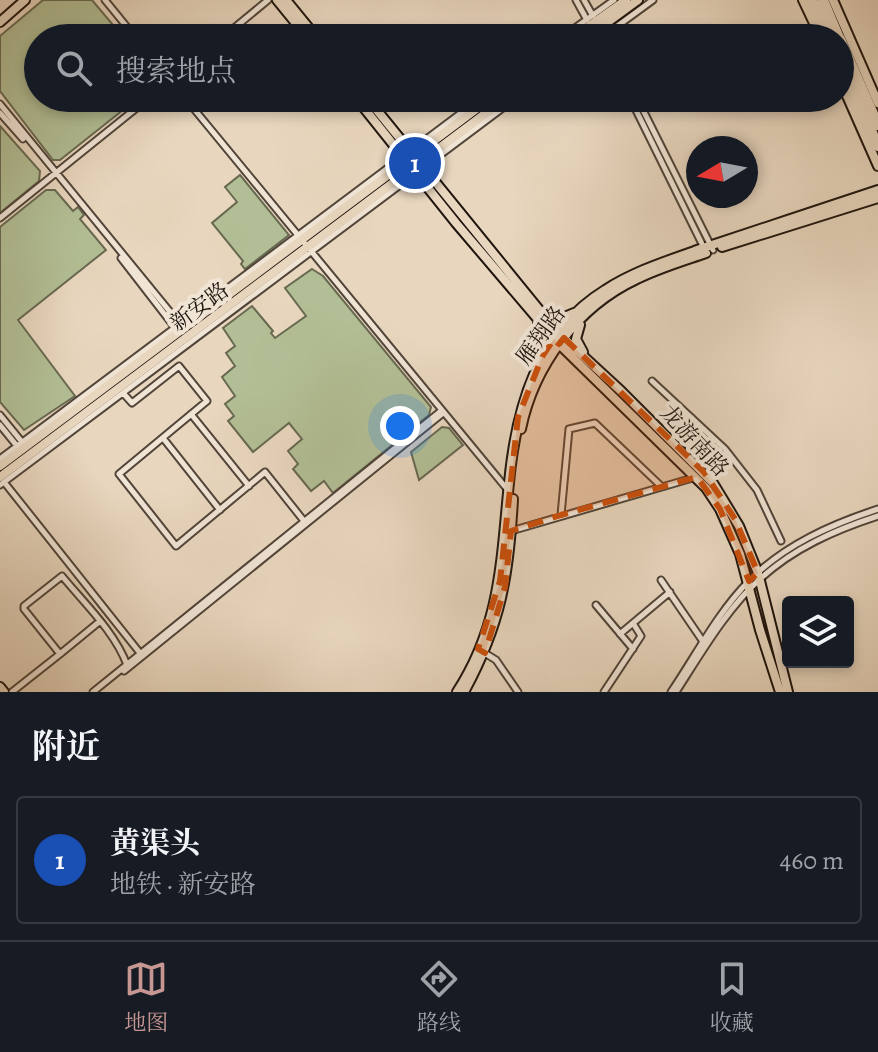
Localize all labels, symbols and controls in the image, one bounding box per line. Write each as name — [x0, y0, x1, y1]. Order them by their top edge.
search box — [24, 24, 854, 112]
icon: search — [52, 46, 96, 90]
text: 搜索地点 — [116, 51, 236, 91]
pin: 1 — [389, 133, 441, 193]
north arrow — [686, 136, 758, 208]
street label: 新安路 — [164, 275, 235, 338]
street label: 雁翔路 — [509, 300, 572, 371]
street label: 龙游南路 — [653, 398, 735, 483]
your location — [380, 406, 420, 446]
map controls — [782, 596, 854, 668]
button: layers — [782, 596, 854, 668]
text: 附近 — [32, 723, 100, 770]
text: 黄渠头 — [110, 823, 200, 863]
text: 1 — [55, 843, 65, 878]
text: 460 m — [780, 843, 844, 878]
text: 地铁 · 新安路 — [110, 867, 255, 902]
tab: 地图 — [124, 957, 168, 1038]
tab: 路线 — [417, 957, 461, 1038]
tab: 收藏 — [710, 957, 754, 1038]

